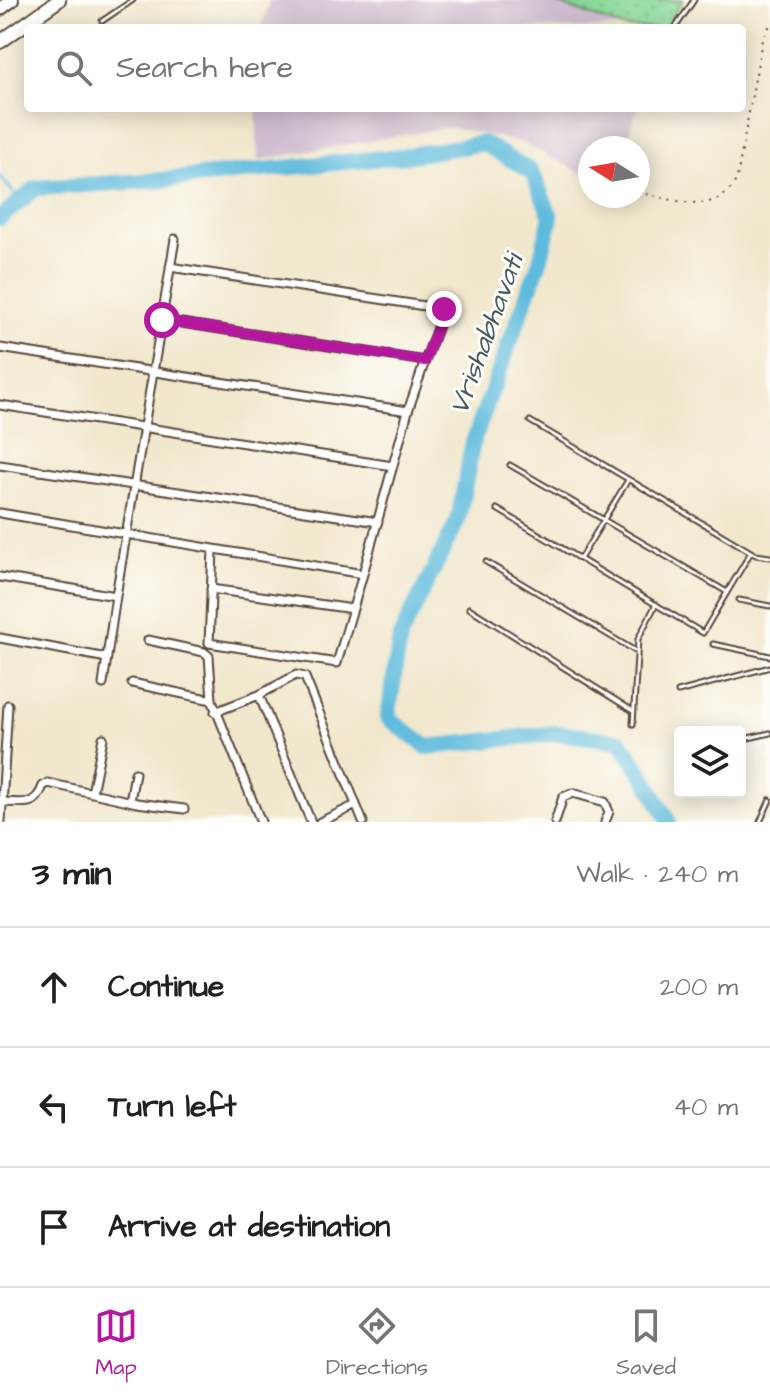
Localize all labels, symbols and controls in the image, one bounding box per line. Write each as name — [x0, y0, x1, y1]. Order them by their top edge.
search box — [24, 24, 746, 112]
icon: search — [52, 46, 96, 90]
text: Search here — [116, 47, 293, 89]
north arrow — [578, 136, 650, 208]
water label: Vrishabhavati — [439, 246, 535, 420]
route end — [426, 291, 462, 327]
route start — [144, 302, 180, 338]
map controls — [674, 726, 746, 798]
button: layers — [674, 726, 746, 798]
text: 3 min — [32, 850, 112, 898]
text: Walk · 240 m — [576, 856, 738, 892]
icon: ahead — [32, 965, 76, 1009]
text: Continue — [108, 966, 224, 1008]
text: 200 m — [660, 969, 738, 1005]
icon: left — [32, 1085, 76, 1129]
text: Turn left — [108, 1086, 236, 1128]
text: 40 m — [673, 1089, 738, 1125]
icon: arrive — [32, 1205, 76, 1249]
text: Arrive at destination — [108, 1206, 390, 1248]
tab: Map — [94, 1304, 138, 1383]
tab: Directions — [326, 1304, 428, 1383]
tab: Saved — [616, 1304, 676, 1383]

